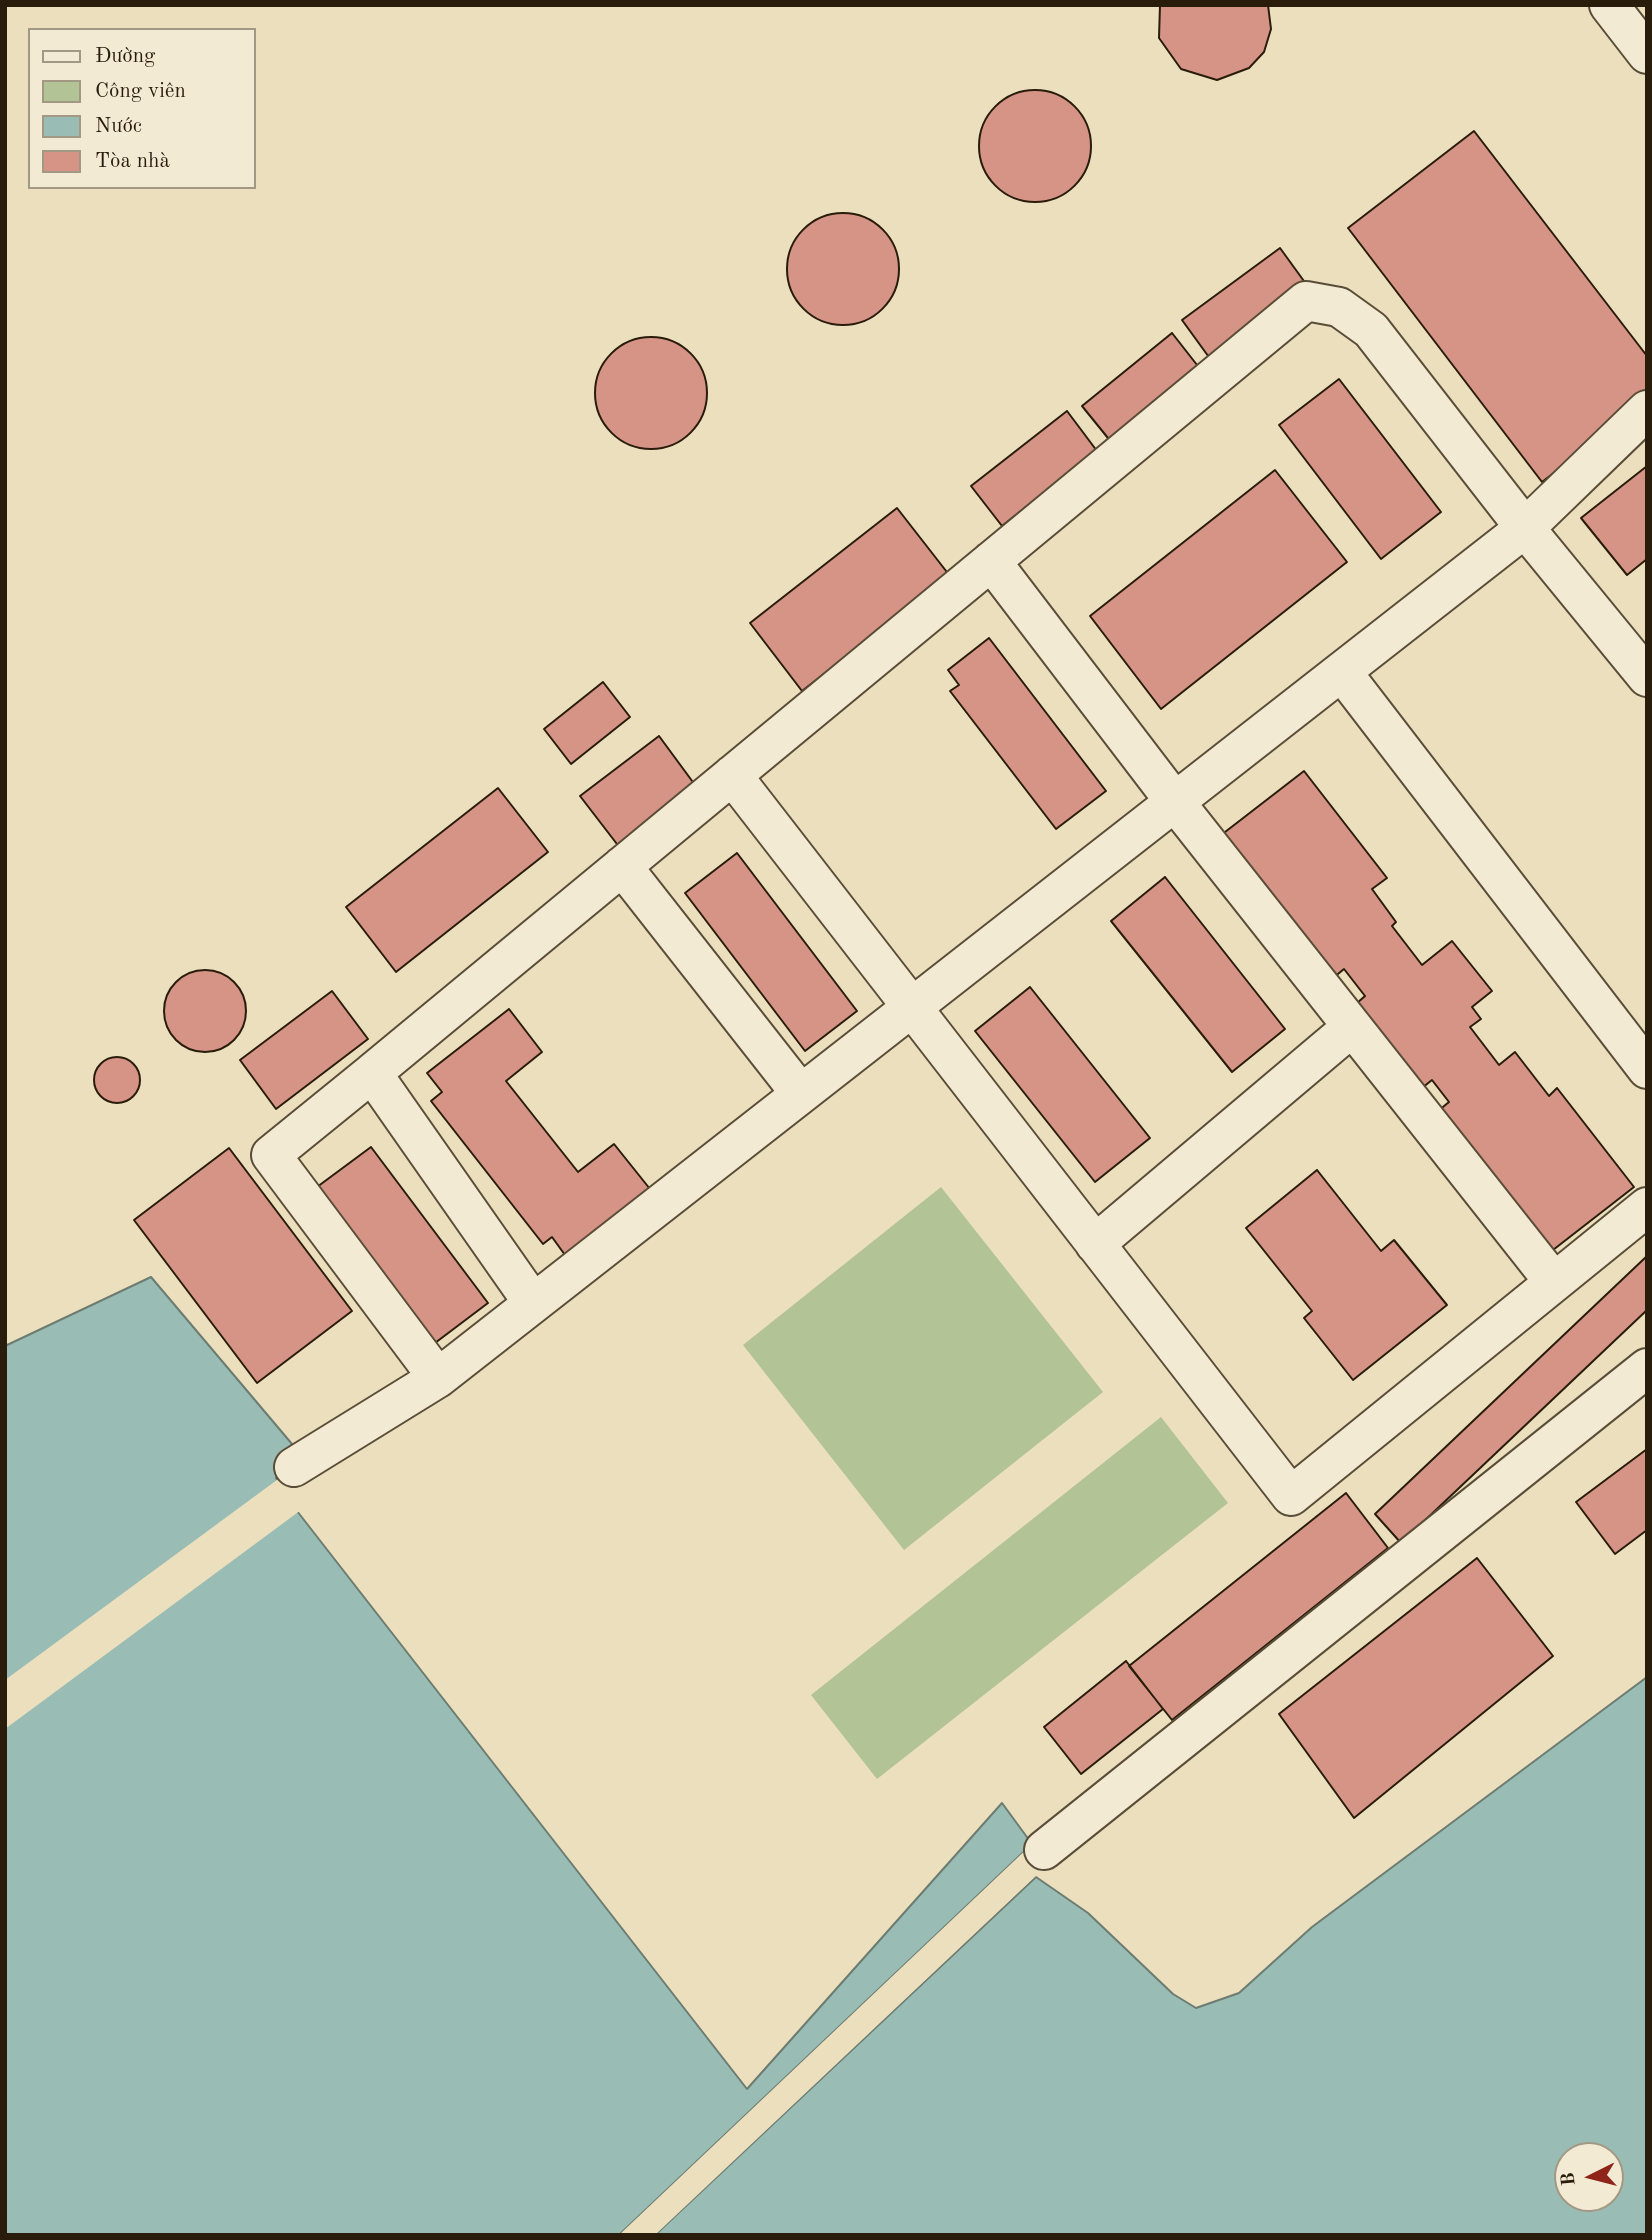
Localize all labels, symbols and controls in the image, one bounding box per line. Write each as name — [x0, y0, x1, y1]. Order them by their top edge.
legend — [28, 28, 256, 189]
text: Đường — [95, 46, 155, 67]
text: Công viên — [95, 81, 186, 102]
text: Nước — [95, 116, 142, 137]
text: Tòa nhà — [95, 151, 170, 172]
north arrow — [1554, 2142, 1624, 2212]
text: B — [1559, 2171, 1580, 2187]

